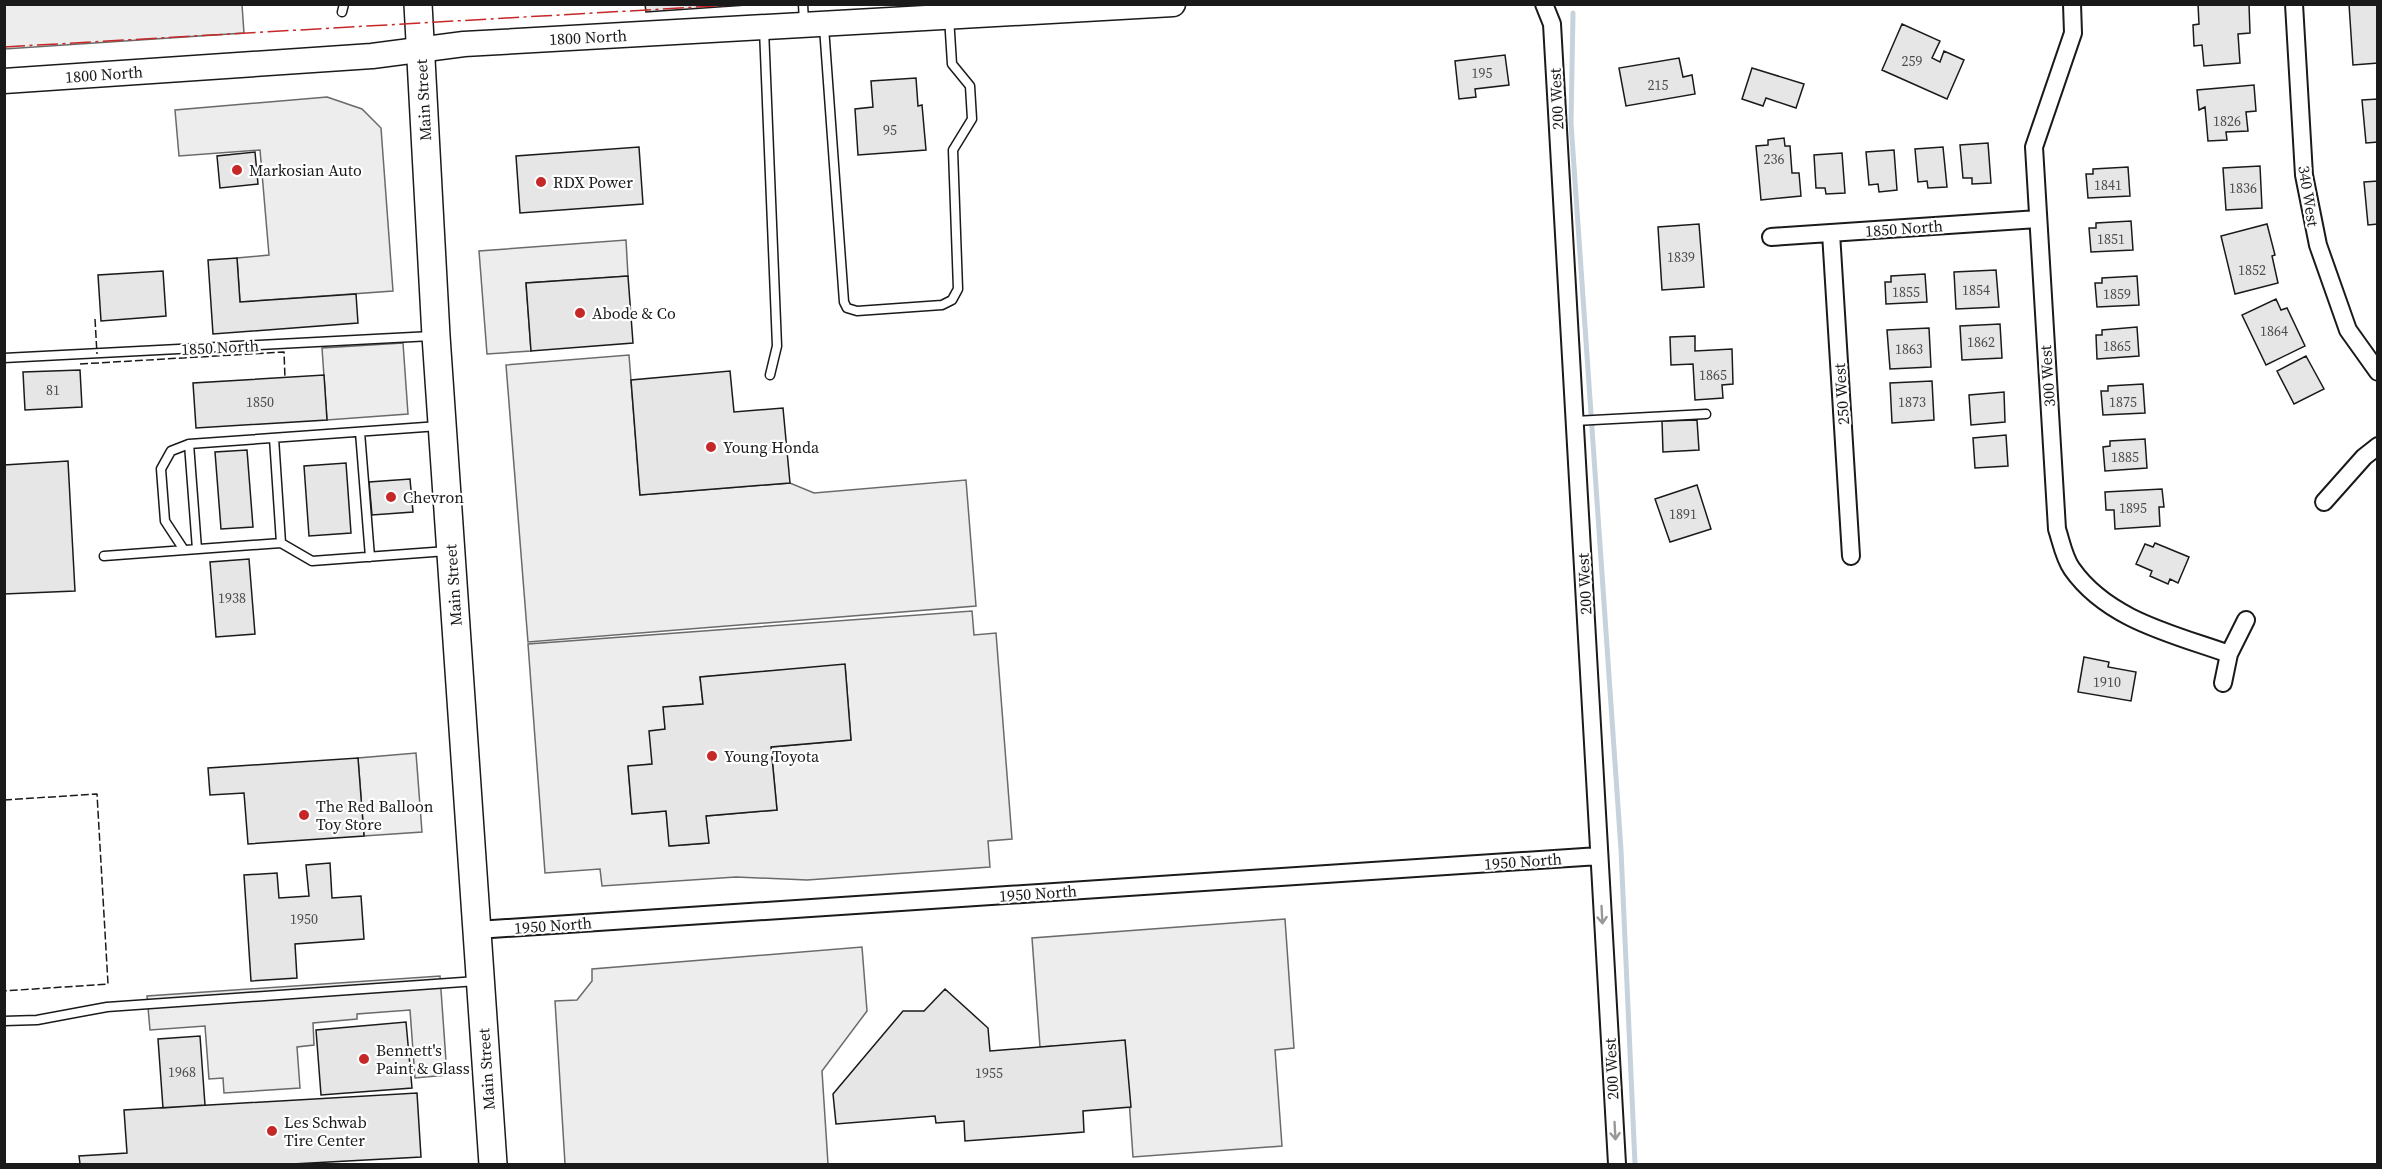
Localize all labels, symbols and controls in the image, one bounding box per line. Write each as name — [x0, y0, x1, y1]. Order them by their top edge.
street label: 1800 North — [548, 24, 628, 50]
house number: 259 — [1902, 51, 1923, 71]
street label: Main Street — [410, 58, 436, 141]
street label: 1800 North — [64, 60, 144, 88]
house number: 195 — [1472, 63, 1493, 83]
street label: 200 West — [1543, 67, 1569, 130]
house number: 215 — [1648, 75, 1669, 95]
house number: 1826 — [2213, 111, 2241, 131]
house number: 95 — [883, 120, 897, 140]
house number: 236 — [1764, 149, 1785, 169]
place label: Markosian Auto — [249, 159, 362, 181]
marker: Markosian Auto — [230, 163, 244, 177]
street label: 340 West — [2293, 164, 2325, 229]
place label: RDX Power — [553, 171, 633, 193]
marker: RDX Power — [534, 175, 548, 189]
house number: 1841 — [2094, 175, 2122, 195]
house number: 1836 — [2229, 178, 2257, 198]
street label: 1850 North — [1864, 214, 1944, 242]
house number: 1851 — [2097, 229, 2125, 249]
house number: 1839 — [1667, 247, 1695, 267]
house number: 1852 — [2238, 260, 2266, 280]
house number: 1854 — [1962, 280, 1990, 300]
house number: 1855 — [1892, 282, 1920, 302]
house number: 1859 — [2103, 284, 2131, 304]
place label: Abode & Co — [592, 302, 676, 324]
marker: Abode & Co — [573, 306, 587, 320]
house number: 1864 — [2260, 321, 2288, 341]
house number: 1862 — [1967, 332, 1995, 352]
street label: 1850 North — [180, 334, 260, 360]
house number: 1865 — [2103, 336, 2131, 356]
house number: 1863 — [1895, 339, 1923, 359]
street label: 300 West — [2034, 344, 2060, 408]
street label: 250 West — [1828, 362, 1854, 426]
house number: 1865 — [1699, 365, 1727, 385]
house number: 81 — [46, 380, 60, 400]
house number: 1850 — [246, 392, 274, 412]
house number: 1873 — [1898, 392, 1926, 412]
house number: 1875 — [2109, 392, 2137, 412]
place label: Young Honda — [723, 436, 820, 458]
marker: Young Honda — [704, 440, 718, 454]
house number: 1885 — [2111, 447, 2139, 467]
place label: Chevron — [403, 486, 464, 508]
marker: Chevron — [384, 490, 398, 504]
house number: 1895 — [2119, 498, 2147, 518]
house number: 1891 — [1669, 504, 1697, 524]
street label: Main Street — [439, 543, 467, 627]
street label: 200 West — [1571, 552, 1597, 615]
house number: 1938 — [218, 588, 246, 608]
house number: 1910 — [2093, 672, 2121, 692]
place label: Young Toyota — [724, 745, 820, 767]
marker: Young Toyota — [705, 749, 719, 763]
place label: The Red Balloon Toy Store — [316, 795, 434, 835]
marker: The Red Balloon Toy Store — [297, 808, 311, 822]
street label: 1950 North — [1483, 847, 1563, 875]
street label: 1950 North — [998, 879, 1078, 907]
one-way arrow — [1597, 904, 1608, 924]
house number: 1950 — [290, 909, 318, 929]
street label: 1950 North — [513, 911, 593, 939]
street label: Main Street — [472, 1027, 500, 1111]
street label: 200 West — [1598, 1037, 1624, 1100]
place label: Bennett's Paint & Glass — [376, 1039, 470, 1079]
marker: Bennett's Paint & Glass — [357, 1052, 371, 1066]
house number: 1968 — [168, 1062, 196, 1082]
house number: 1955 — [975, 1063, 1003, 1083]
place label: Les Schwab Tire Center — [284, 1111, 367, 1151]
one-way arrow — [1609, 1120, 1620, 1140]
marker: Les Schwab Tire Center — [265, 1124, 279, 1138]

